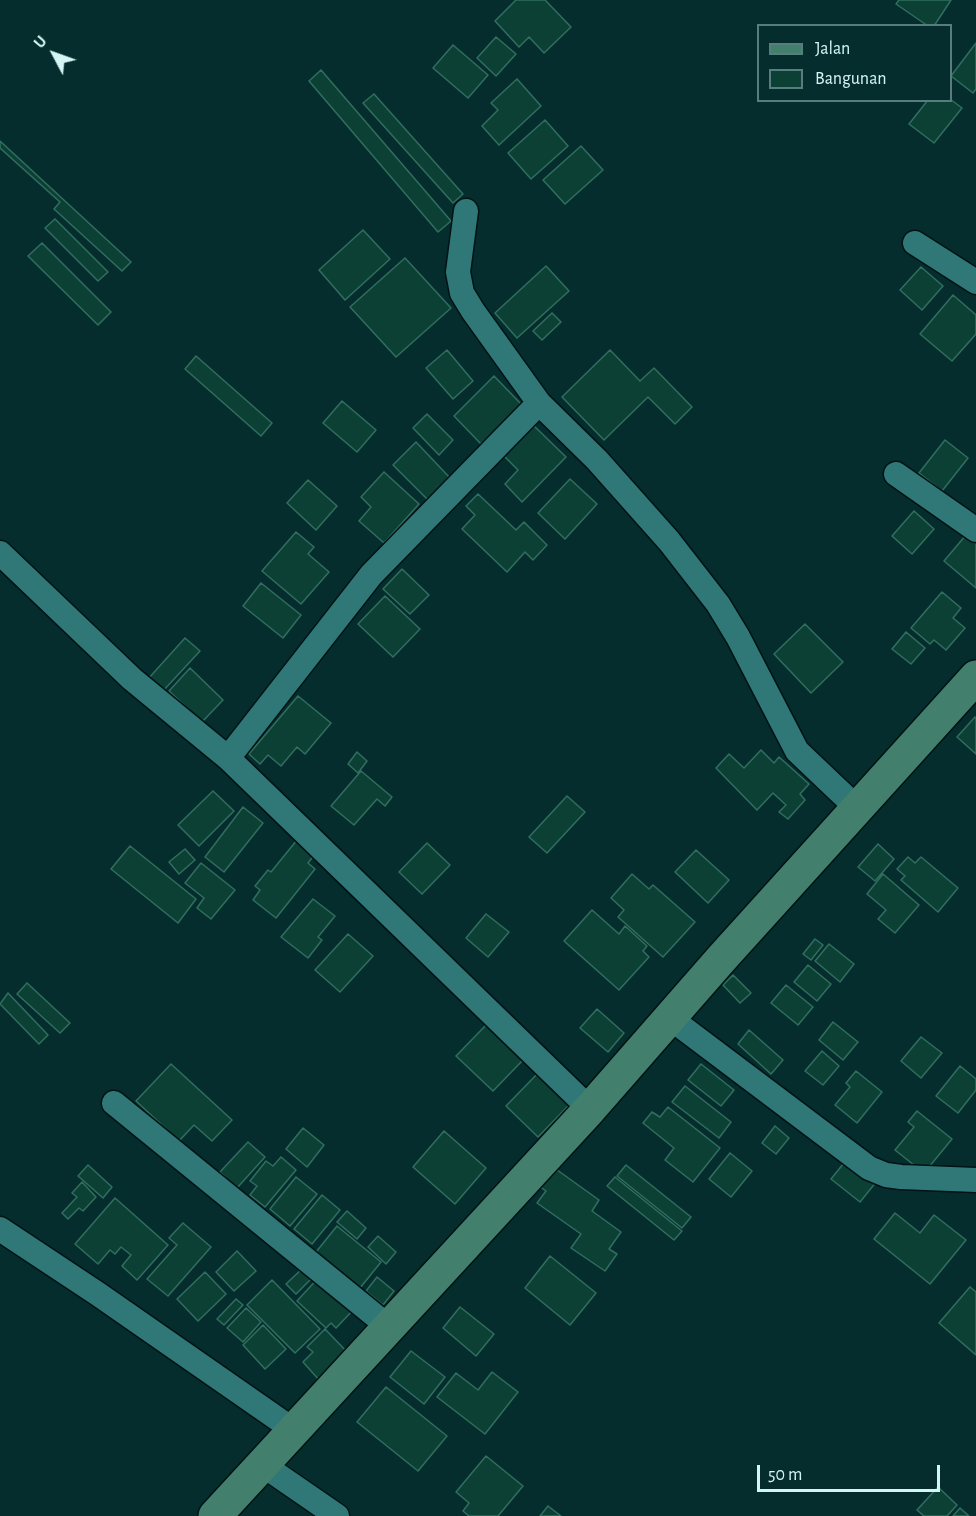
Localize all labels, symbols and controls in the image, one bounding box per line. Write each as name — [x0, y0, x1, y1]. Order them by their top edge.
north arrow — [24, 24, 84, 84]
legend — [757, 24, 952, 102]
text: U — [31, 33, 50, 51]
text: Jalan — [815, 40, 850, 58]
text: Bangunan — [815, 70, 887, 88]
scale bar — [760, 1453, 943, 1491]
text: 50 m — [768, 1466, 802, 1484]

